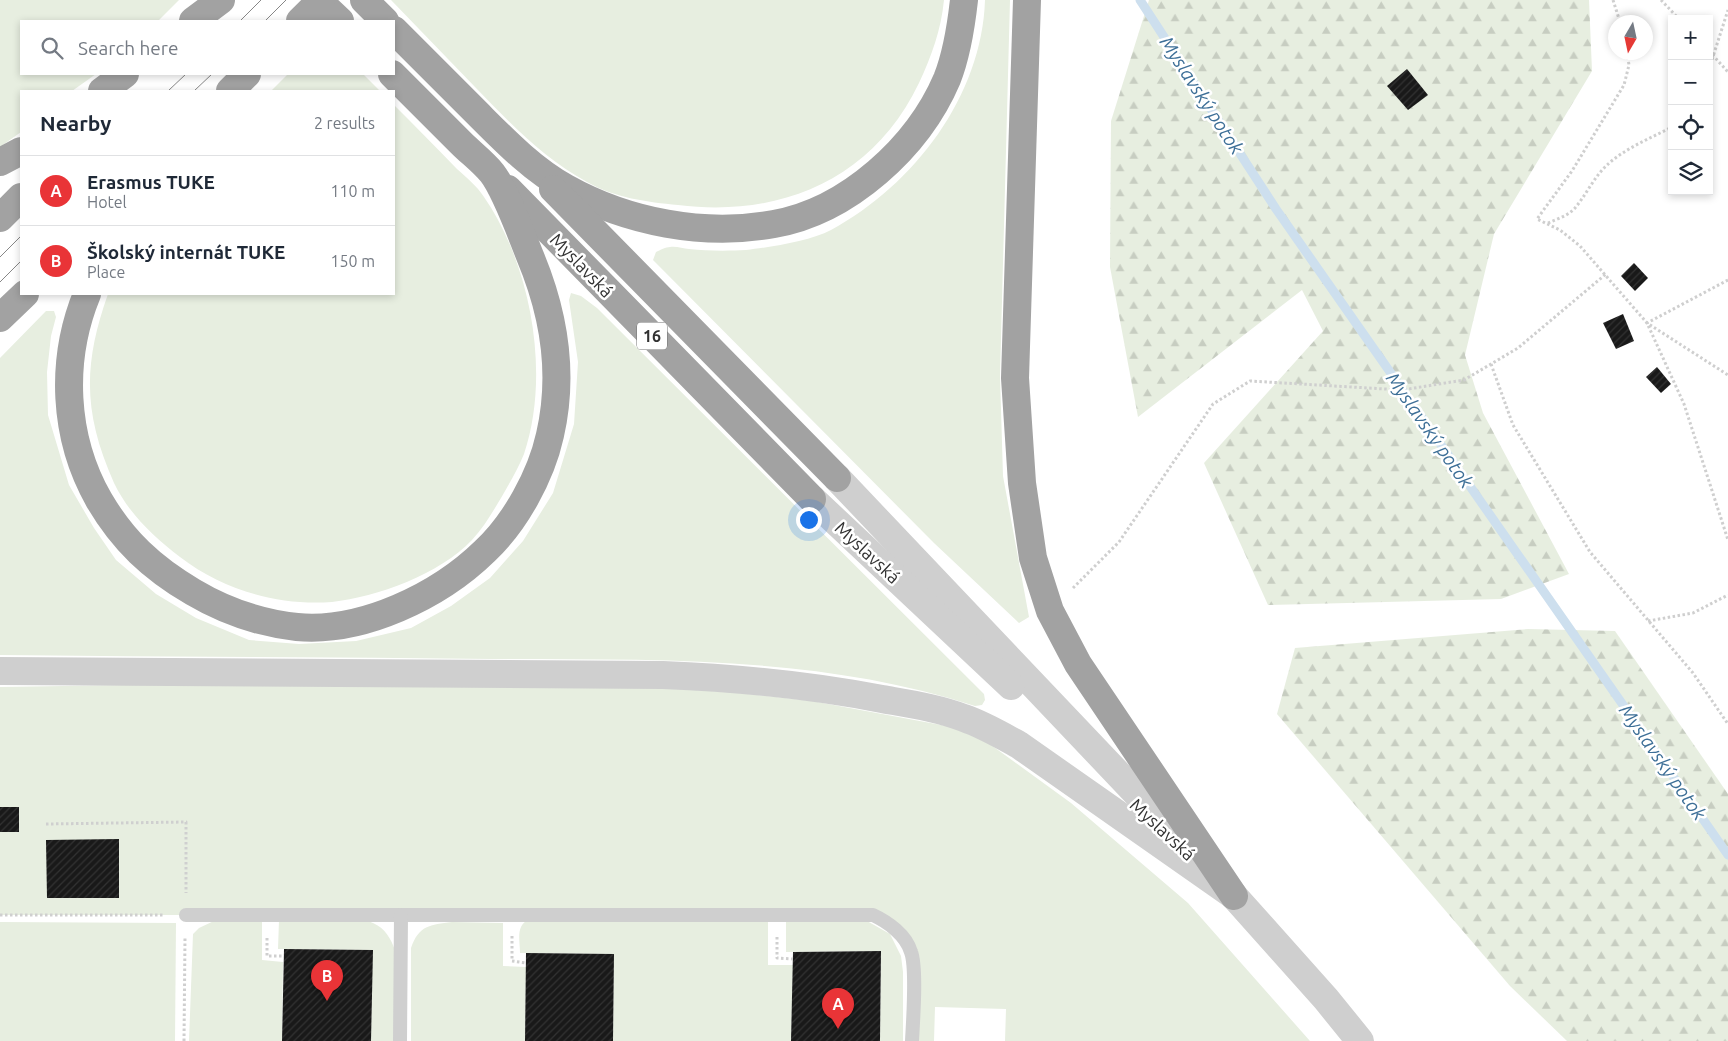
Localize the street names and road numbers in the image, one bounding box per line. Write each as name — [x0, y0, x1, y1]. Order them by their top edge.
street label: Myslavská — [547, 229, 617, 301]
road number: 16 — [637, 322, 667, 350]
street label: Myslavská — [832, 517, 904, 587]
street label: Myslavská — [1127, 794, 1199, 864]

